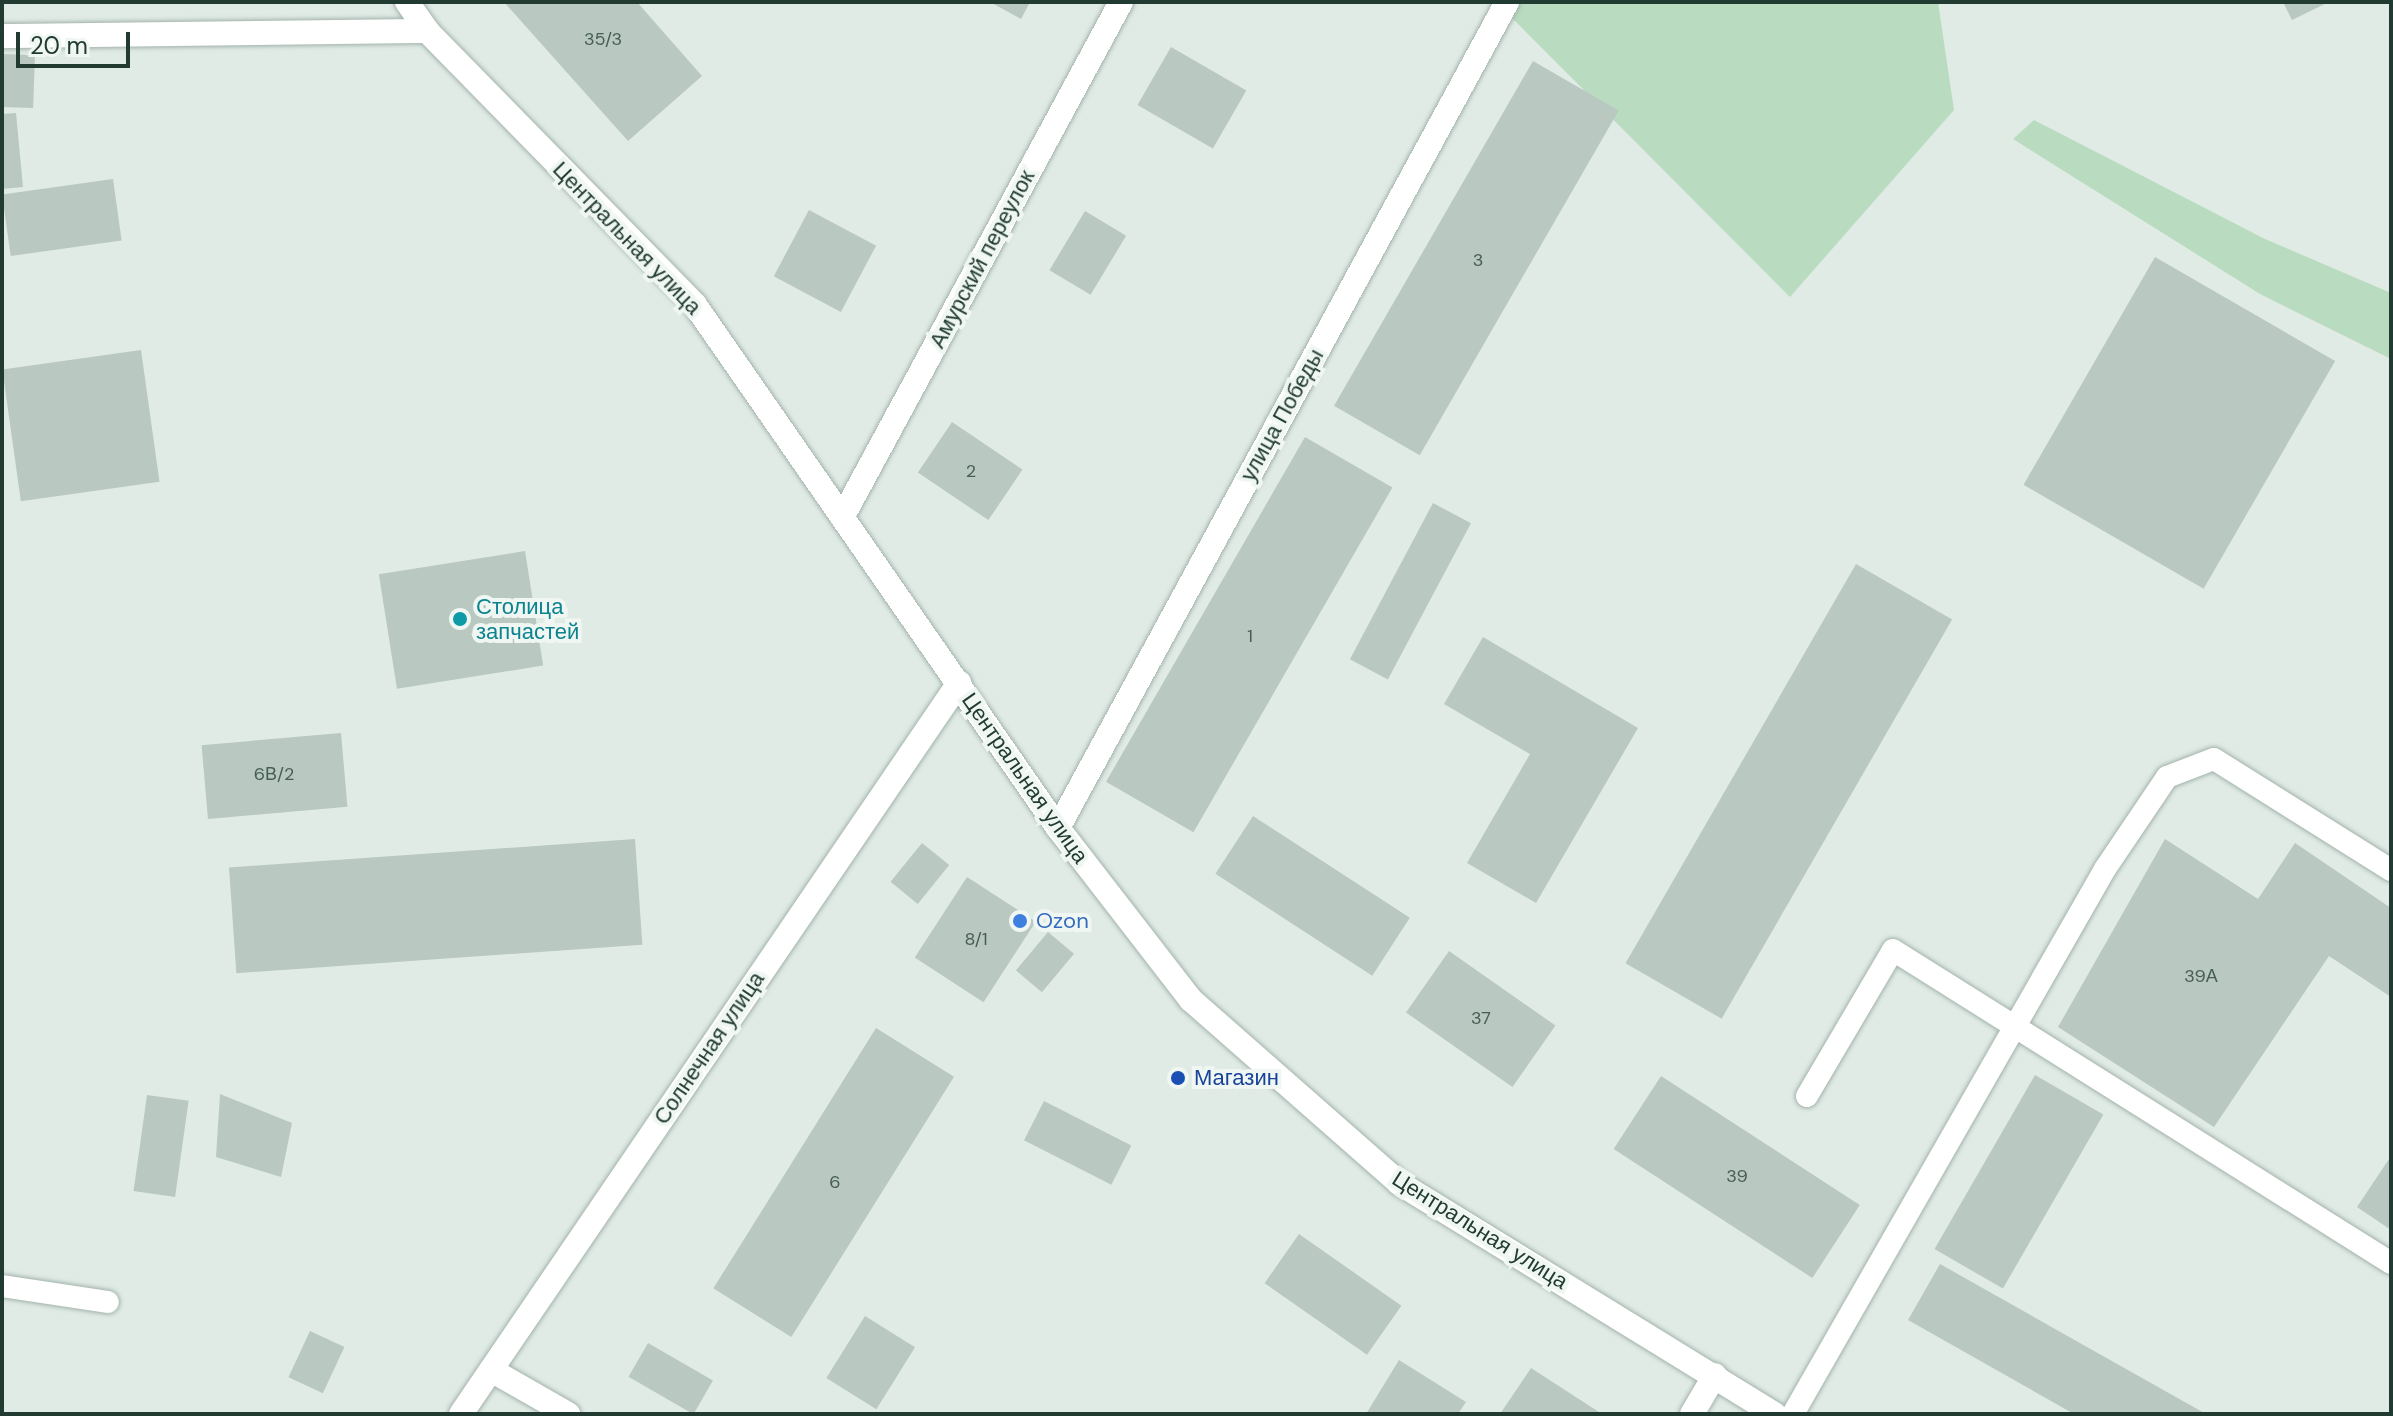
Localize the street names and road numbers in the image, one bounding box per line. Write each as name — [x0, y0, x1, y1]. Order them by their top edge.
street label: Центральная улица — [547, 156, 707, 320]
street label: Амурский переулок — [924, 165, 1040, 353]
street label: улица Победы — [1235, 344, 1329, 486]
street label: Центральная улица — [956, 688, 1094, 868]
street label: Солнечная улица — [648, 967, 770, 1129]
street label: Центральная улица — [1387, 1165, 1573, 1295]

